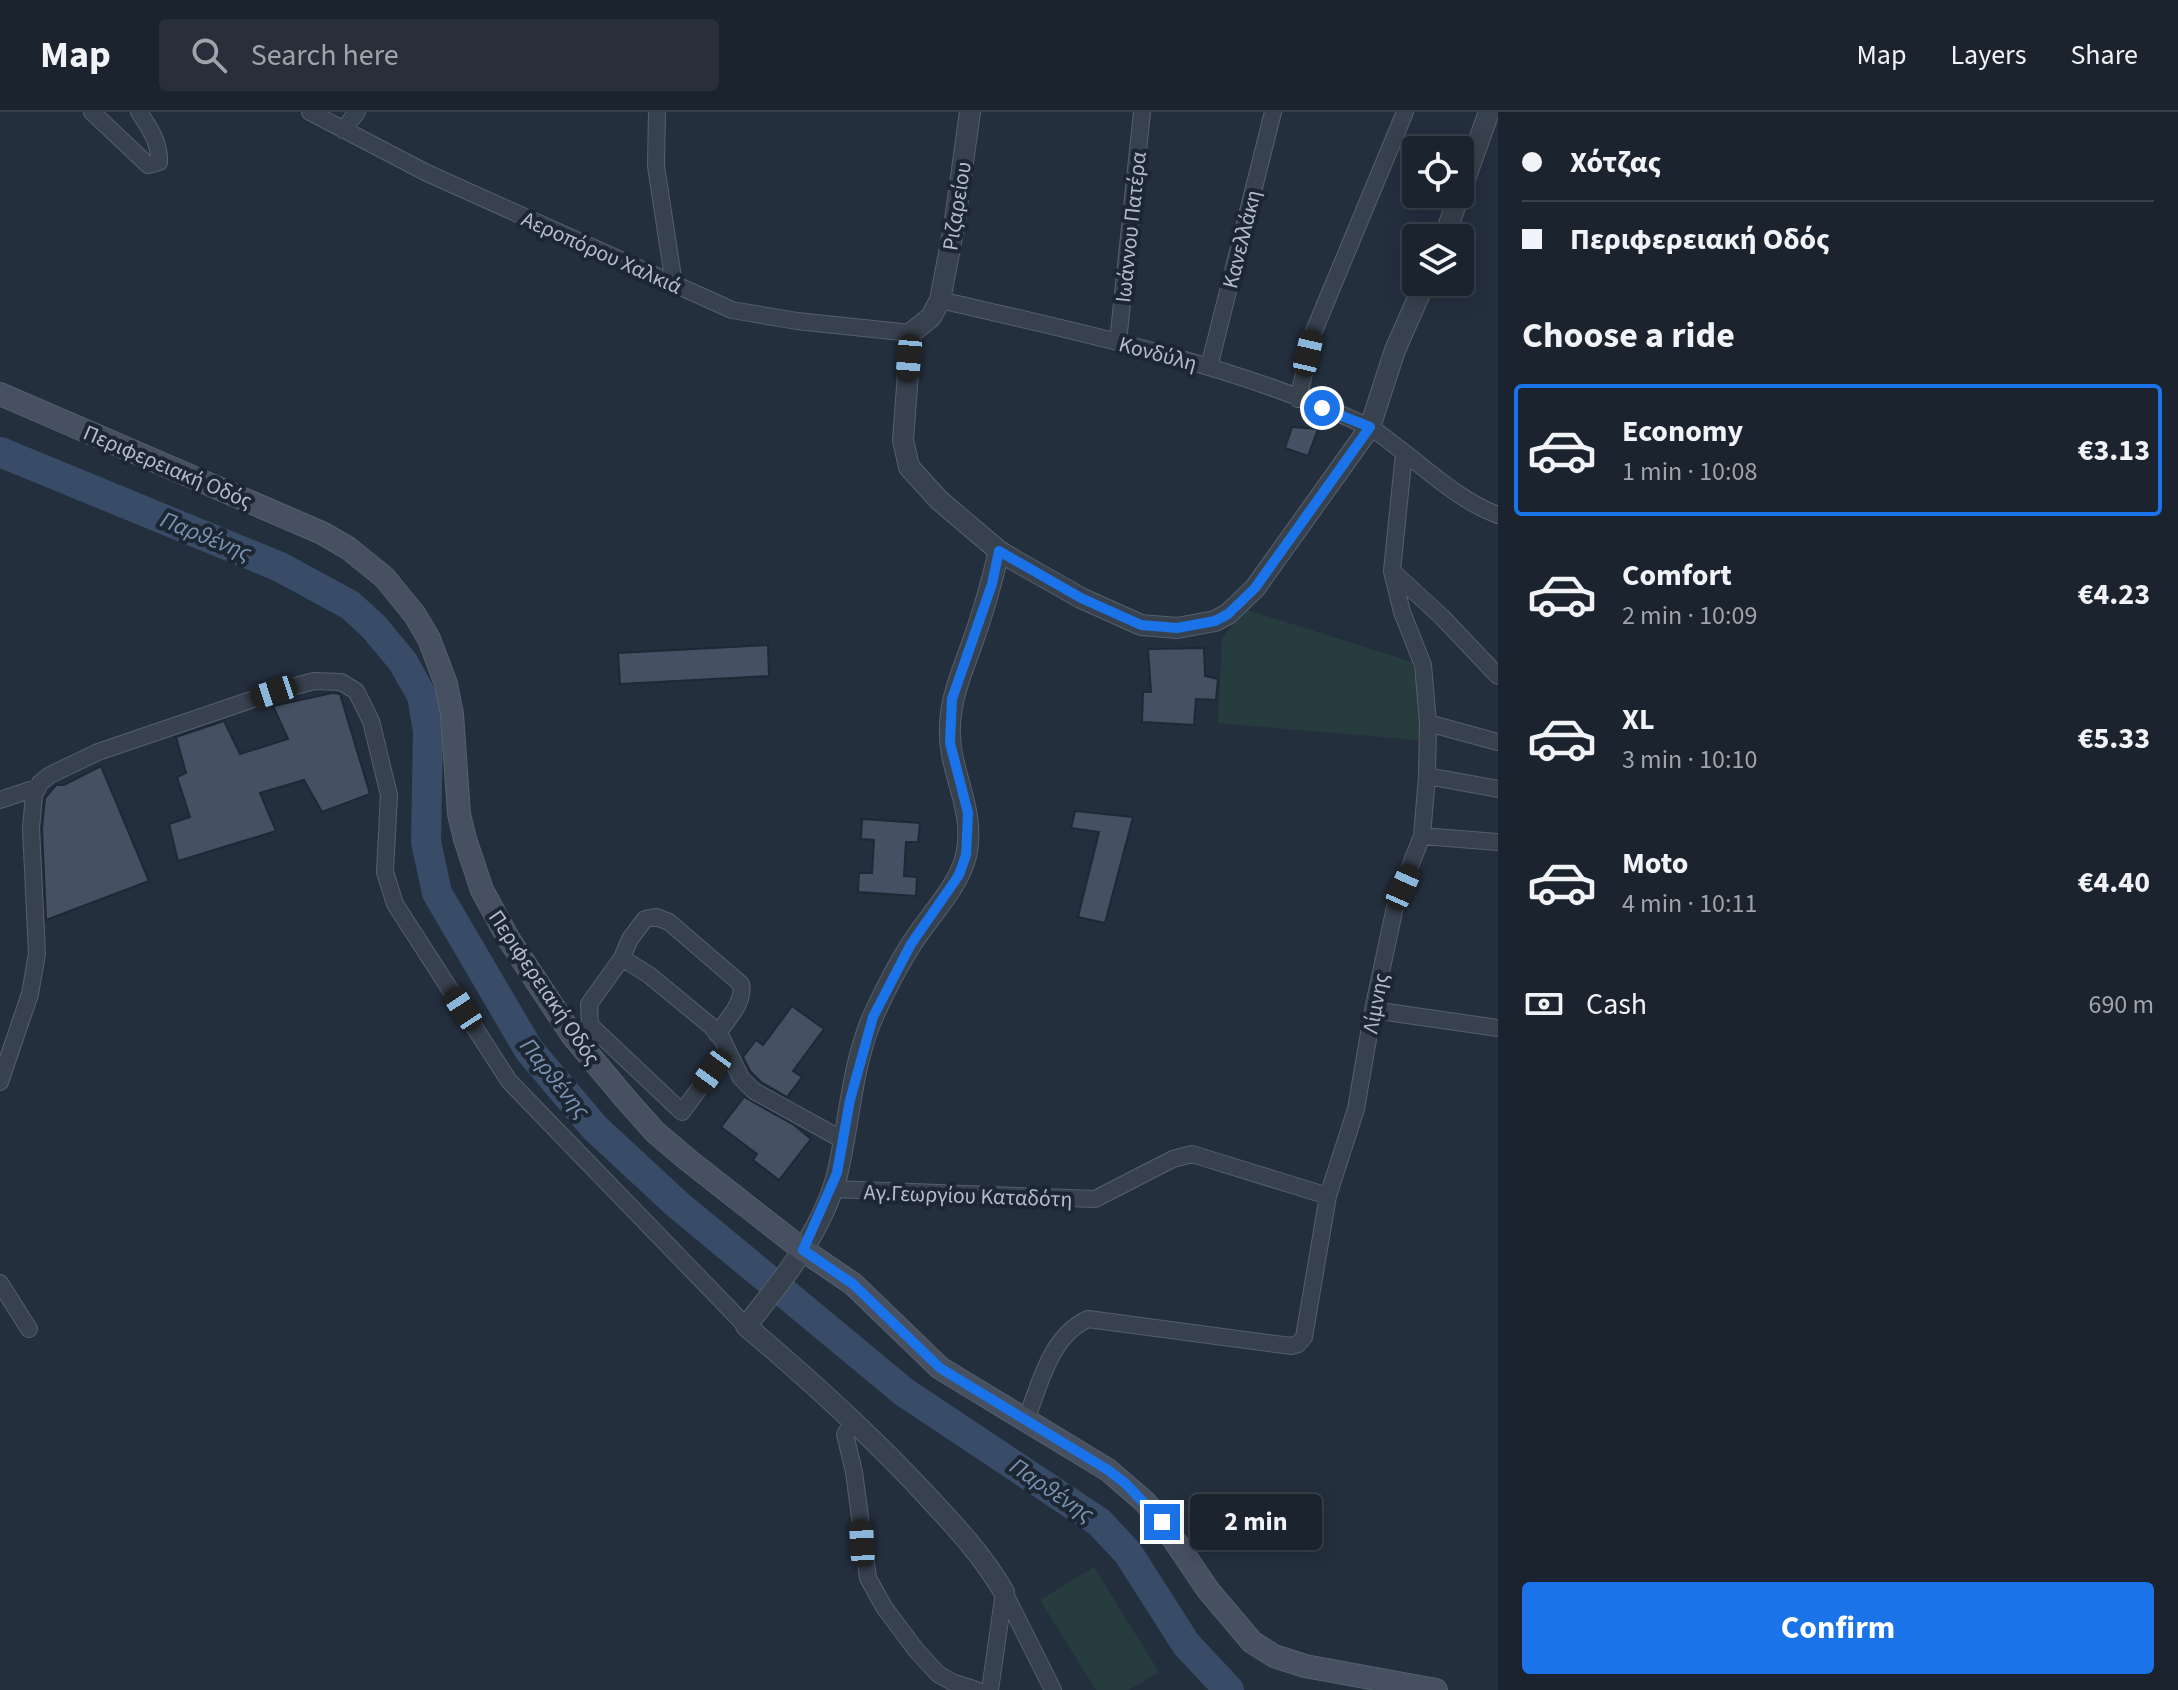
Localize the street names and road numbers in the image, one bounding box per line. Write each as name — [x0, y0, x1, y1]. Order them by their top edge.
street label: Ιωάννου Πατέρα — [1107, 149, 1155, 304]
street label: Ριζαρείου — [934, 159, 980, 253]
street label: Κανελλάκη — [1214, 187, 1270, 292]
street label: Αεροπόρου Χαλκιά — [516, 203, 687, 303]
street label: Κονδύλη — [1115, 328, 1200, 380]
street label: Περιφερειακή Οδός — [78, 417, 257, 517]
street label: Περιφερειακή Οδός — [480, 904, 608, 1071]
street label: Λίμνης — [1354, 970, 1398, 1036]
street label: Αγ.Γεωργίου Καταδότη — [863, 1176, 1073, 1216]

